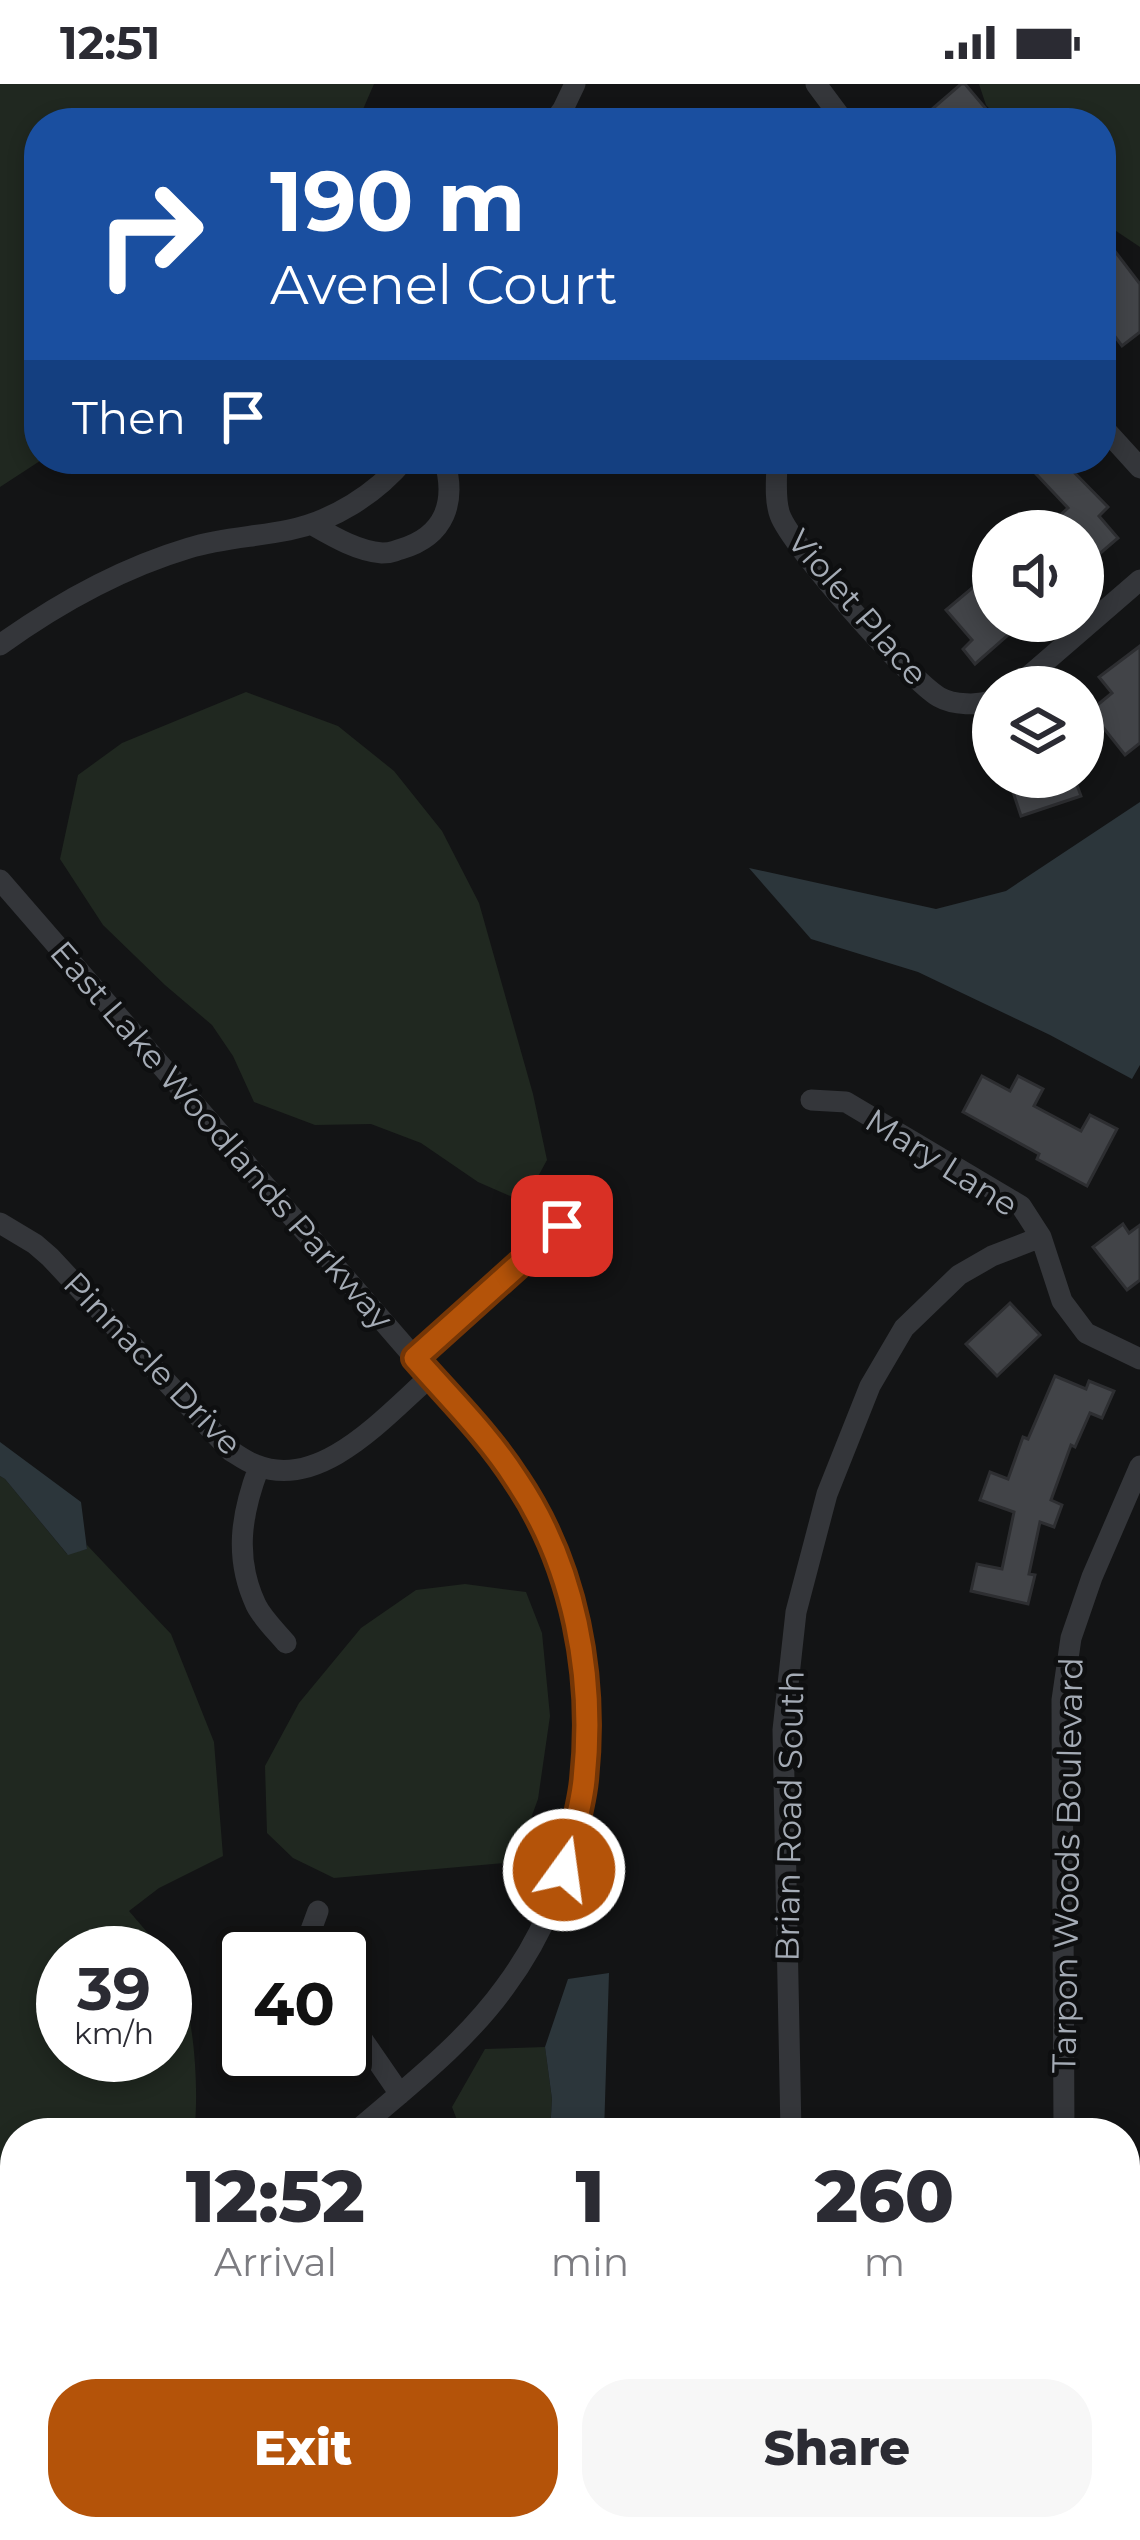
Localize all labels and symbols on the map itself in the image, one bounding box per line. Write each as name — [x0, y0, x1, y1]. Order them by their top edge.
street label: Violet Place — [780, 521, 936, 693]
street label: East Lake Woodlands Parkway — [42, 932, 402, 1338]
street label: Mary Lane — [859, 1100, 1025, 1224]
pin — [511, 1175, 613, 1277]
street label: Pinnacle Drive — [56, 1263, 250, 1463]
street label: Tarpon Woods Boulevard — [1043, 1657, 1091, 2073]
street label: Brian Road South — [766, 1670, 812, 1962]
position arrow — [501, 1807, 627, 1933]
speed limit sign: 40 — [216, 1926, 372, 2082]

